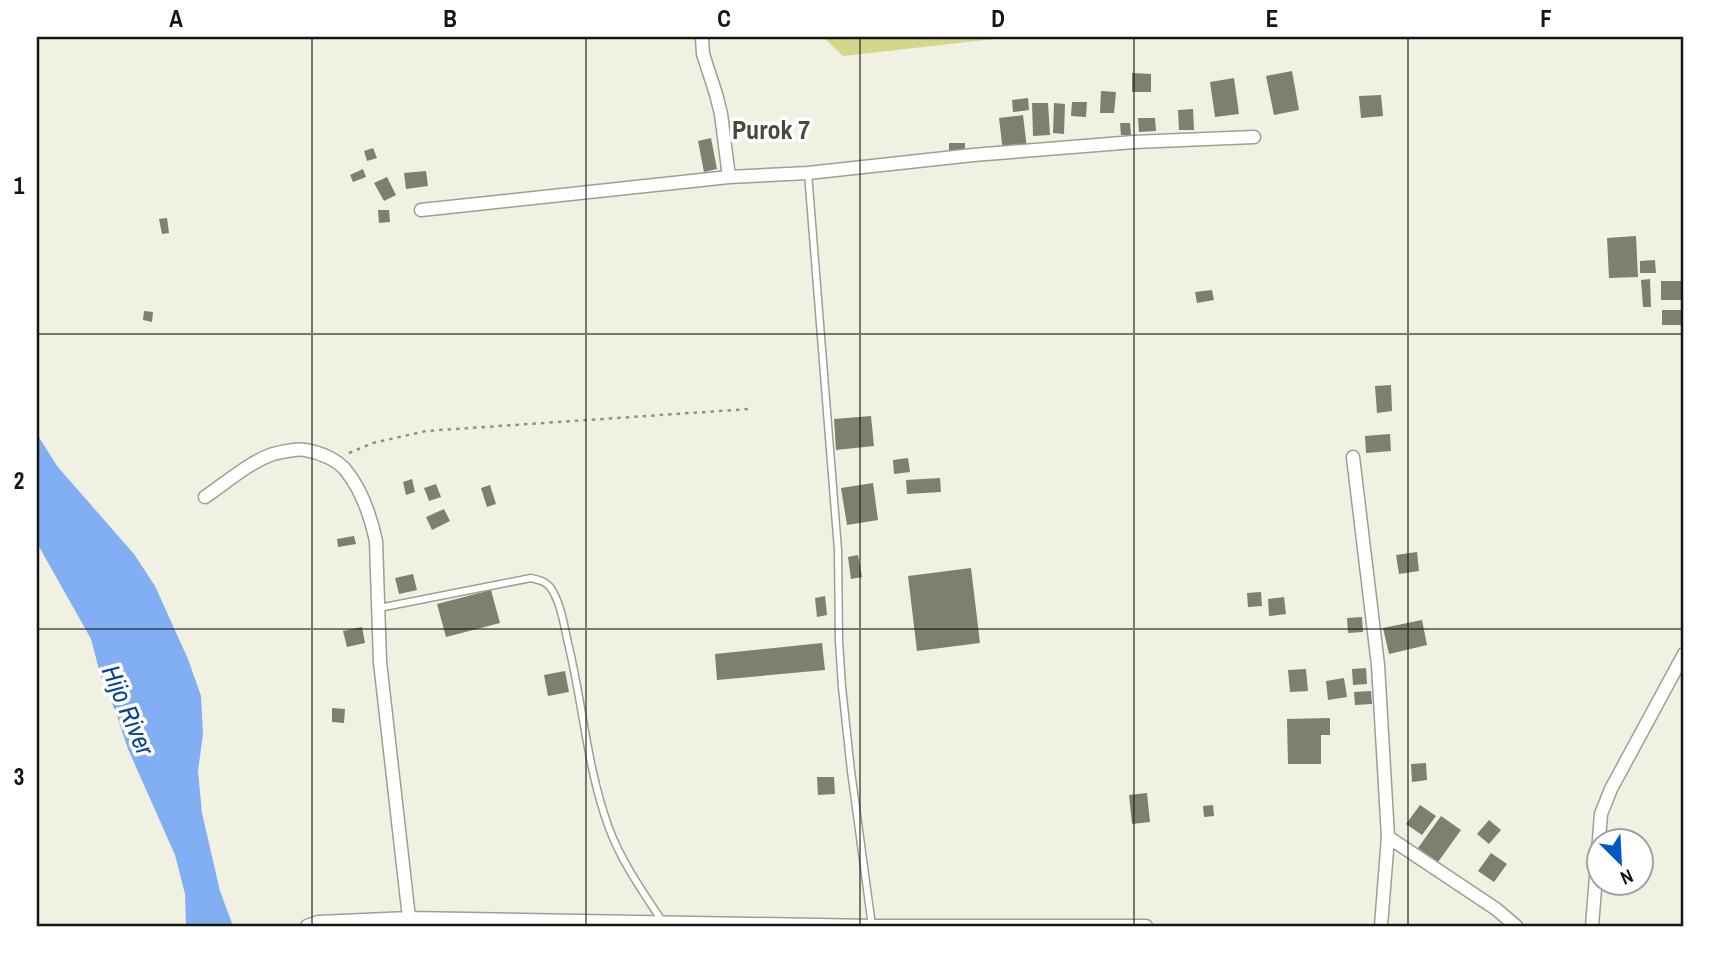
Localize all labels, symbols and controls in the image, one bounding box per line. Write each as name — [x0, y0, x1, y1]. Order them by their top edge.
text: A — [169, 3, 183, 34]
text: B — [443, 3, 457, 34]
text: C — [717, 3, 731, 34]
text: D — [991, 3, 1005, 34]
text: E — [1266, 3, 1278, 34]
text: F — [1540, 3, 1552, 34]
district label: Purok 7 — [732, 112, 810, 147]
text: 1 — [14, 170, 25, 201]
text: 2 — [14, 465, 24, 496]
water label: Hijo River — [94, 659, 163, 761]
text: 3 — [14, 761, 24, 792]
north arrow — [1584, 827, 1654, 897]
text: N — [1616, 863, 1637, 892]

